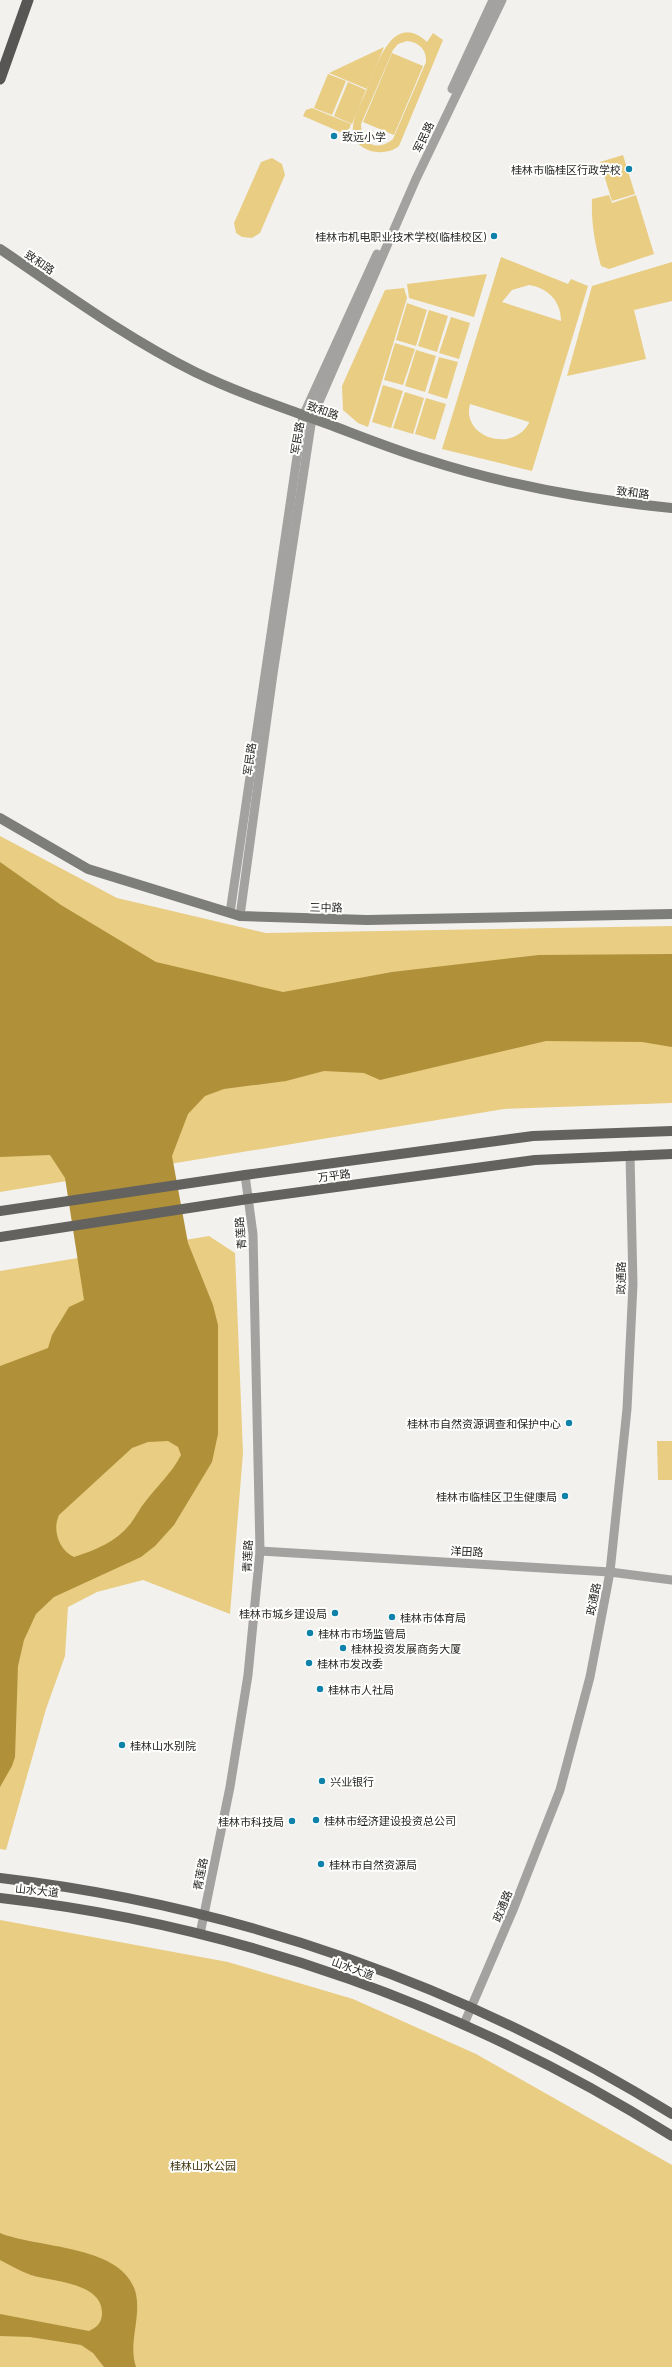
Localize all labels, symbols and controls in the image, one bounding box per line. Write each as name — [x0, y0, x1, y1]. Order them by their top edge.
street label: 军民路 — [410, 119, 436, 155]
place label: 致远小学 — [342, 130, 386, 143]
marker: 致远小学 — [329, 131, 339, 141]
place label: 桂林市临桂区行政学校 — [511, 163, 621, 176]
marker: 桂林市临桂区行政学校 — [624, 164, 634, 174]
place label: 桂林市机电职业技术学校(临桂校区) — [315, 230, 486, 243]
marker: 桂林市机电职业技术学校(临桂校区) — [489, 231, 499, 241]
street label: 致和路 — [23, 247, 57, 277]
street label: 致和路 — [305, 398, 341, 422]
street label: 军民路 — [288, 421, 306, 455]
street label: 致和路 — [616, 484, 650, 500]
street label: 军民路 — [240, 742, 258, 776]
street label: 三中路 — [309, 900, 343, 914]
street label: 万平路 — [317, 1166, 351, 1184]
street label: 青莲路 — [232, 1216, 248, 1250]
street label: 政通路 — [614, 1262, 627, 1295]
place label: 桂林市自然资源调查和保护中心 — [407, 1417, 561, 1430]
marker: 桂林市自然资源调查和保护中心 — [564, 1418, 574, 1428]
place label: 桂林市临桂区卫生健康局 — [436, 1490, 557, 1503]
marker: 桂林市临桂区卫生健康局 — [560, 1491, 570, 1501]
street label: 青莲路 — [240, 1539, 254, 1573]
street label: 洋田路 — [450, 1544, 484, 1558]
street label: 政通路 — [583, 1582, 603, 1616]
place label: 桂林市城乡建设局 — [239, 1607, 327, 1620]
marker: 桂林市城乡建设局 — [330, 1608, 340, 1618]
place label: 桂林市体育局 — [400, 1611, 466, 1624]
marker: 桂林市体育局 — [387, 1612, 397, 1622]
place label: 桂林市市场监管局 — [318, 1627, 406, 1640]
marker: 桂林市市场监管局 — [305, 1628, 315, 1638]
place label: 桂林投资发展商务大厦 — [351, 1642, 461, 1655]
marker: 桂林投资发展商务大厦 — [338, 1643, 348, 1653]
place label: 桂林市发改委 — [317, 1657, 383, 1670]
marker: 桂林市发改委 — [304, 1658, 314, 1668]
place label: 桂林市人社局 — [328, 1683, 394, 1696]
marker: 桂林市人社局 — [315, 1684, 325, 1694]
place label: 桂林山水别院 — [130, 1739, 196, 1752]
marker: 桂林山水别院 — [117, 1740, 127, 1750]
place label: 兴业银行 — [330, 1775, 374, 1788]
marker: 兴业银行 — [317, 1776, 327, 1786]
place label: 桂林市经济建设投资总公司 — [324, 1814, 456, 1827]
place label: 桂林市科技局 — [218, 1815, 284, 1828]
marker: 桂林市经济建设投资总公司 — [311, 1815, 321, 1825]
marker: 桂林市科技局 — [287, 1816, 297, 1826]
street label: 青莲路 — [190, 1857, 210, 1891]
place label: 桂林市自然资源局 — [329, 1858, 417, 1871]
marker: 桂林市自然资源局 — [316, 1859, 326, 1869]
street label: 山水大道 — [14, 1881, 60, 1899]
street label: 政通路 — [490, 1888, 514, 1924]
street label: 山水大道 — [330, 1954, 376, 1982]
park label: 桂林山水公园 — [170, 2159, 236, 2172]

